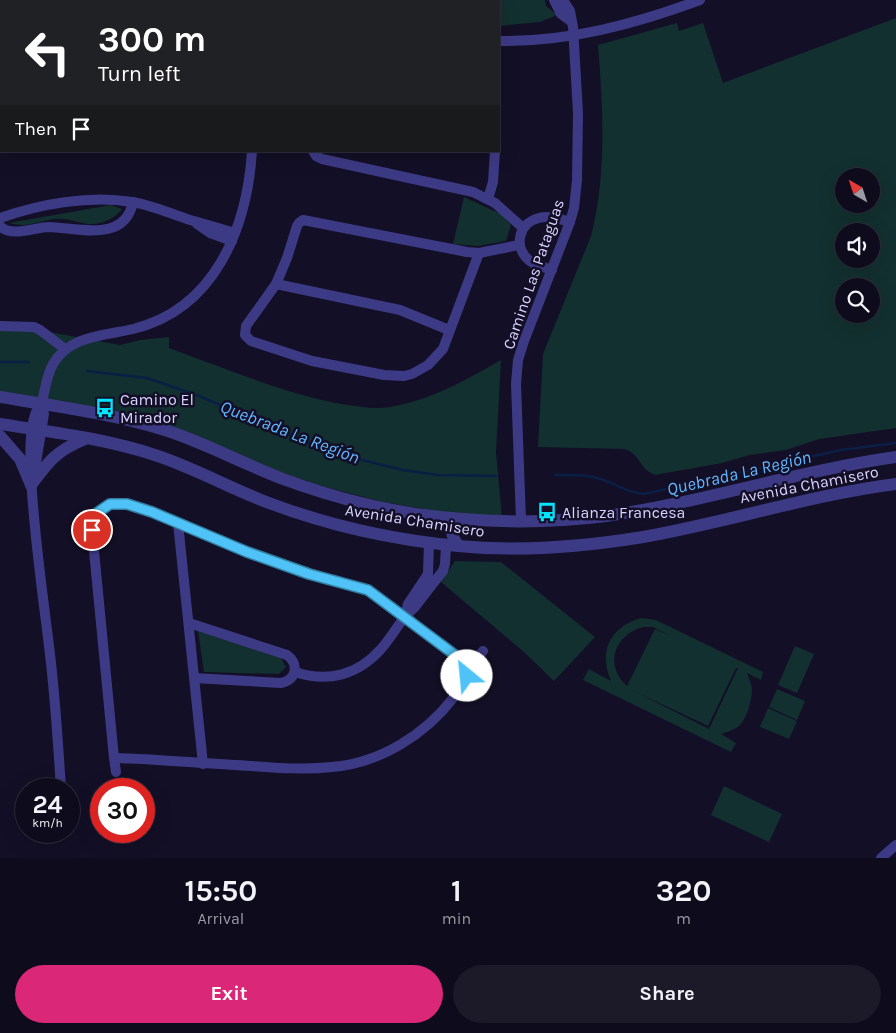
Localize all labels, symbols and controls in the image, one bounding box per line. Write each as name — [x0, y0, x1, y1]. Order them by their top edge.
text: 300 m — [98, 19, 206, 60]
icon: left — [15, 20, 80, 85]
text: Turn left — [98, 61, 181, 87]
icon: arrive — [67, 115, 95, 143]
text: Then — [15, 118, 57, 140]
north arrow — [835, 168, 880, 212]
map controls — [835, 168, 880, 323]
street label: Camino Las Pataguas — [499, 197, 568, 352]
button: sound — [835, 223, 880, 268]
button: search — [835, 278, 880, 323]
place label: Camino El Mirador — [120, 390, 194, 427]
water label: Quebrada La Región — [217, 395, 363, 469]
bus stop icon: Camino El Mirador — [94, 397, 116, 419]
water label: Quebrada La Región — [665, 446, 813, 500]
street label: Avenida Chamisero — [738, 462, 880, 507]
street label: Avenida Chamisero — [344, 500, 486, 541]
bus stop icon: Alianza Francesa — [536, 501, 558, 523]
place label: Alianza Francesa — [562, 503, 685, 522]
pin — [71, 509, 113, 551]
icon: arrive — [78, 516, 106, 544]
position arrow — [440, 649, 492, 701]
speed limit sign: 30 — [90, 778, 155, 843]
text: 24 — [32, 790, 63, 819]
text: km/h — [32, 816, 63, 830]
text: 15:50 — [185, 873, 257, 909]
text: 1 — [451, 873, 462, 909]
text: 320 — [656, 873, 711, 909]
text: Arrival — [197, 909, 244, 928]
text: min — [442, 909, 471, 928]
text: m — [676, 909, 691, 928]
button: Exit — [15, 965, 443, 1023]
button: Share — [453, 965, 881, 1023]

